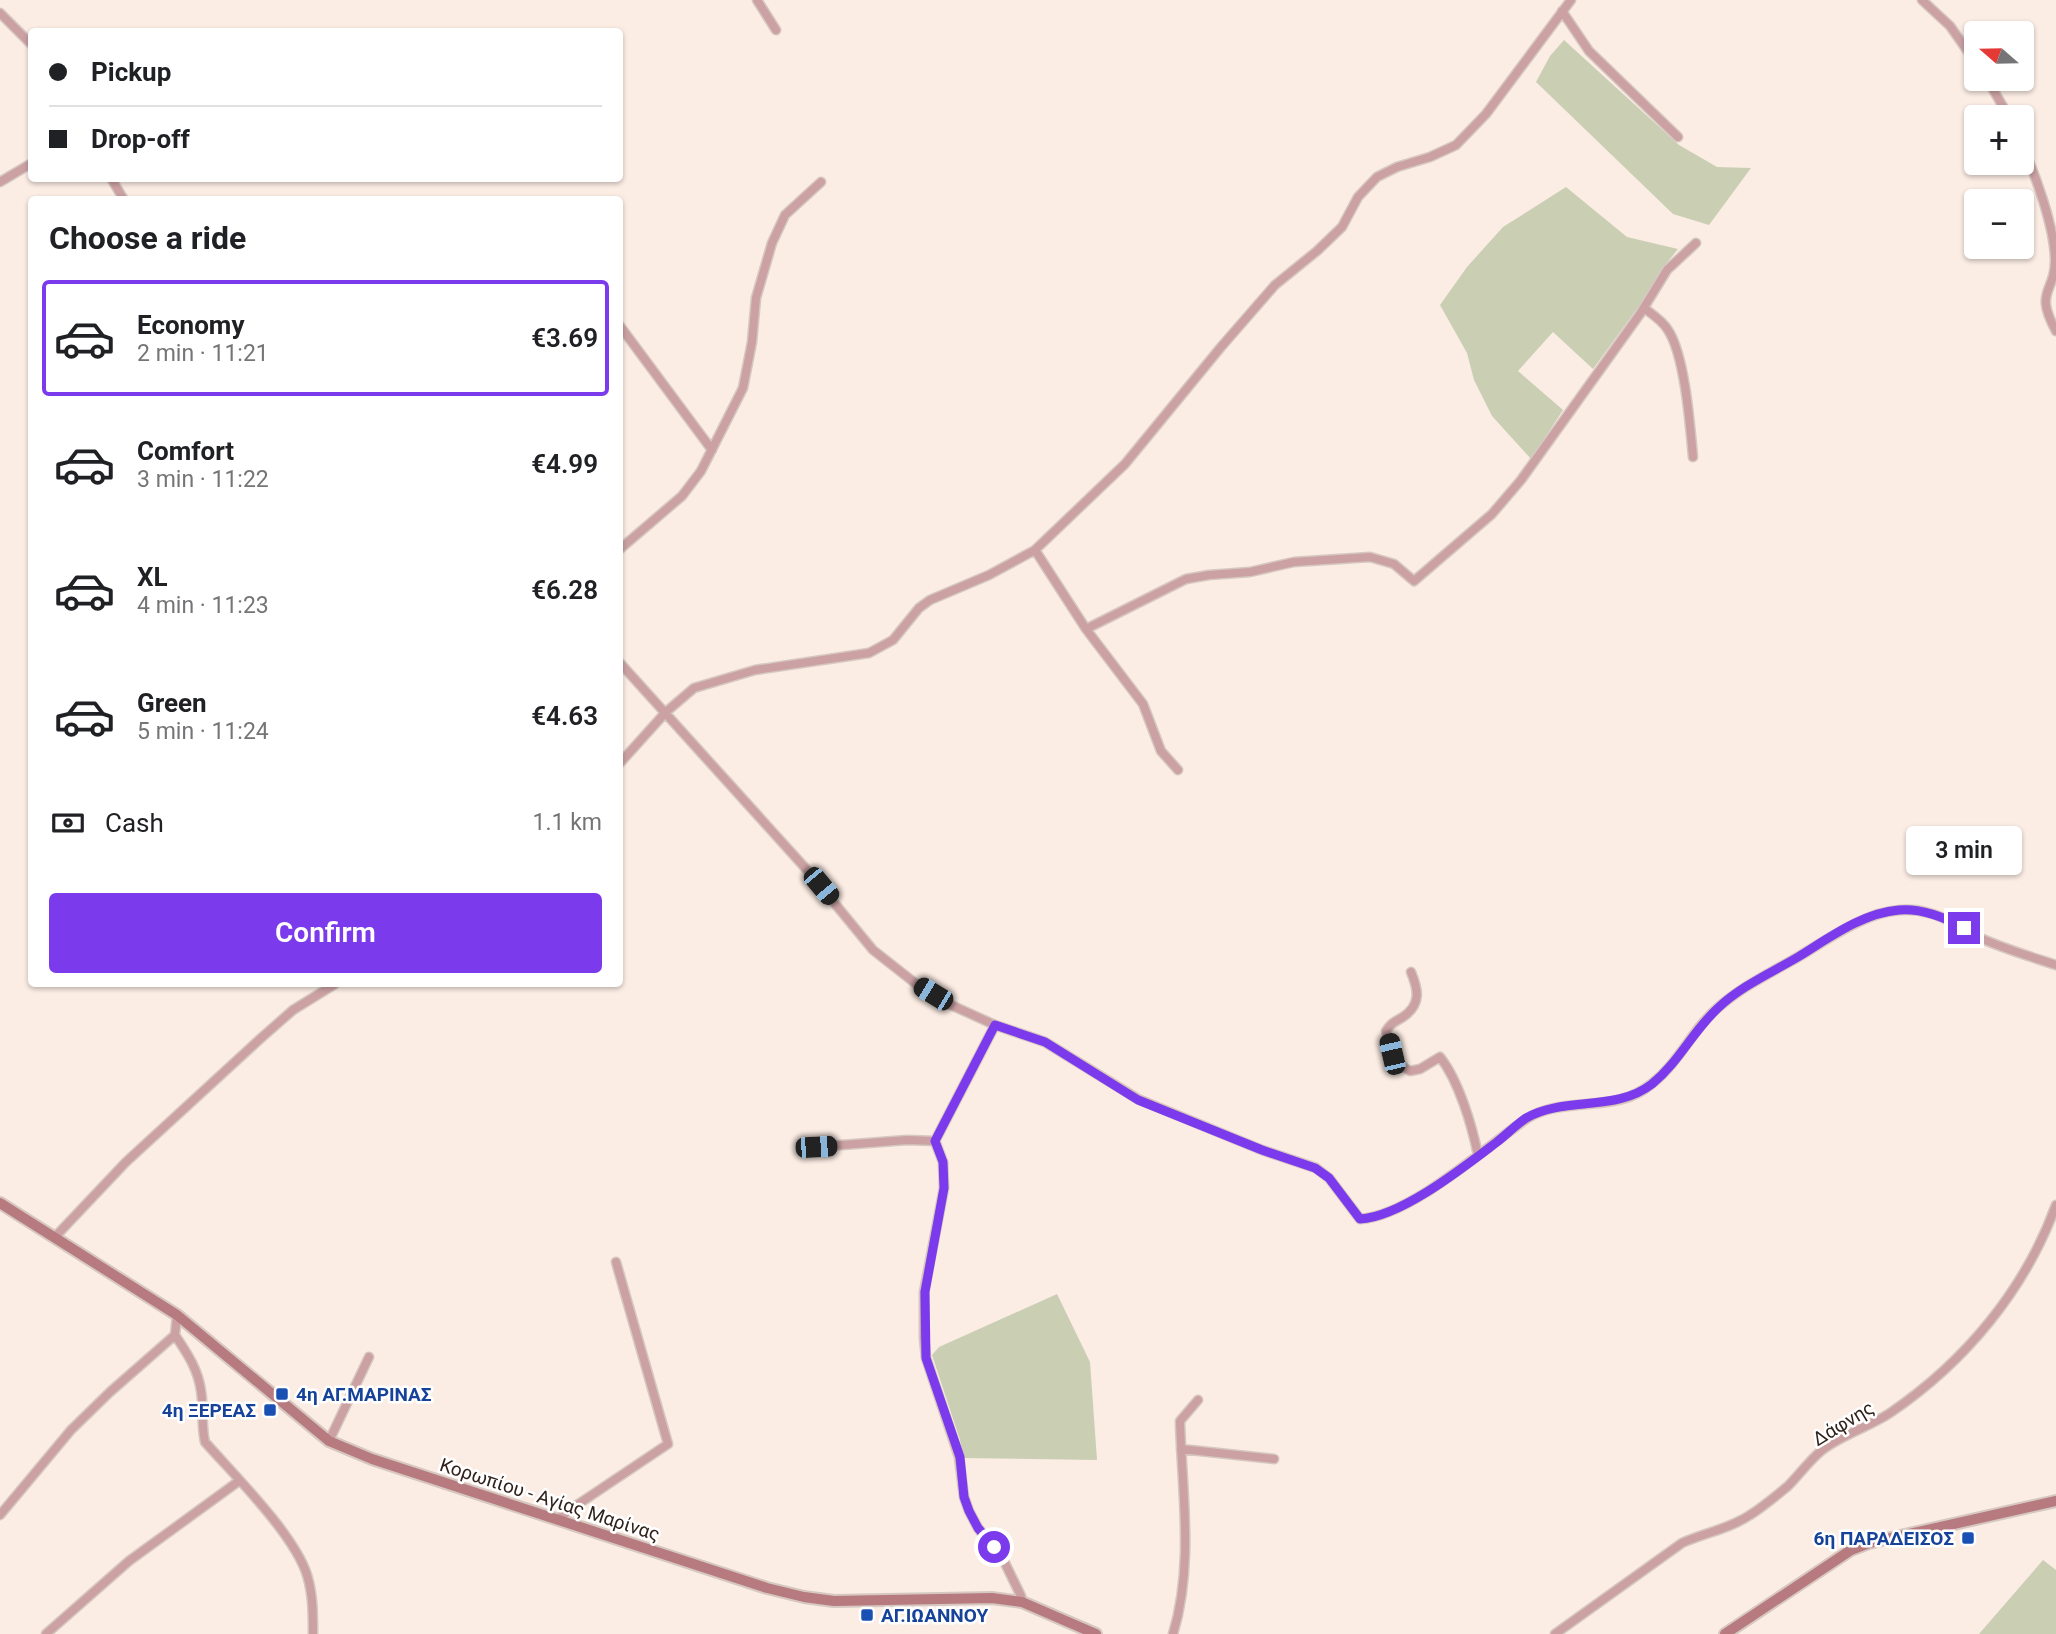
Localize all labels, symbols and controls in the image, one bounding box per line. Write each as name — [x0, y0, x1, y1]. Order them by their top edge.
north arrow — [1964, 21, 2034, 91]
map controls — [1964, 21, 2034, 259]
text: Pickup — [91, 57, 171, 87]
button: + — [1964, 105, 2034, 175]
text: Drop-off — [91, 124, 190, 154]
button: − — [1964, 189, 2034, 259]
text: Choose a ride — [49, 219, 246, 257]
icon: car — [53, 307, 116, 370]
text: Economy — [137, 310, 244, 340]
text: €3.69 — [531, 323, 598, 353]
text: 2 min · 11:21 — [137, 340, 269, 367]
icon: car — [53, 433, 116, 496]
text: Comfort — [137, 436, 234, 466]
text: €4.99 — [531, 449, 598, 479]
text: 3 min · 11:22 — [137, 466, 269, 493]
icon: car — [53, 559, 116, 622]
text: XL — [137, 562, 168, 592]
text: €6.28 — [531, 575, 598, 605]
text: 4 min · 11:23 — [137, 592, 269, 619]
icon: car — [53, 685, 116, 748]
text: Green — [137, 688, 207, 718]
text: €4.63 — [531, 701, 598, 731]
text: 5 min · 11:24 — [137, 718, 269, 745]
icon: cash — [49, 804, 87, 842]
text: Cash — [105, 808, 164, 838]
text: 1.1 km — [533, 809, 602, 836]
callout: 3 min — [1906, 827, 2022, 876]
text: 3 min — [1935, 837, 1993, 864]
car — [800, 863, 843, 909]
button: Confirm — [49, 893, 602, 973]
route end — [1948, 912, 1980, 944]
car — [910, 974, 957, 1014]
car — [1378, 1031, 1407, 1077]
car — [795, 1135, 838, 1159]
place label: 4η ΑΓ.ΜΑΡΙΝΑΣ — [296, 1383, 432, 1406]
marker: 4η ΑΓ.ΜΑΡΙΝΑΣ — [274, 1386, 290, 1402]
street label: Δάφνης — [1808, 1396, 1878, 1451]
place label: 4η ΞΕΡΕΑΣ — [162, 1399, 256, 1422]
marker: 4η ΞΕΡΕΑΣ — [262, 1402, 278, 1418]
street label: Κορωπίου - Αγίας Μαρίνας — [437, 1453, 663, 1546]
place label: 6η ΠΑΡΑΔΕΙΣΟΣ — [1814, 1527, 1954, 1550]
marker: 6η ΠΑΡΑΔΕΙΣΟΣ — [1960, 1530, 1976, 1546]
route start — [978, 1531, 1010, 1563]
place label: ΑΓ.ΙΩΑΝΝΟΥ — [881, 1604, 988, 1627]
marker: ΑΓ.ΙΩΑΝΝΟΥ — [859, 1607, 875, 1623]

